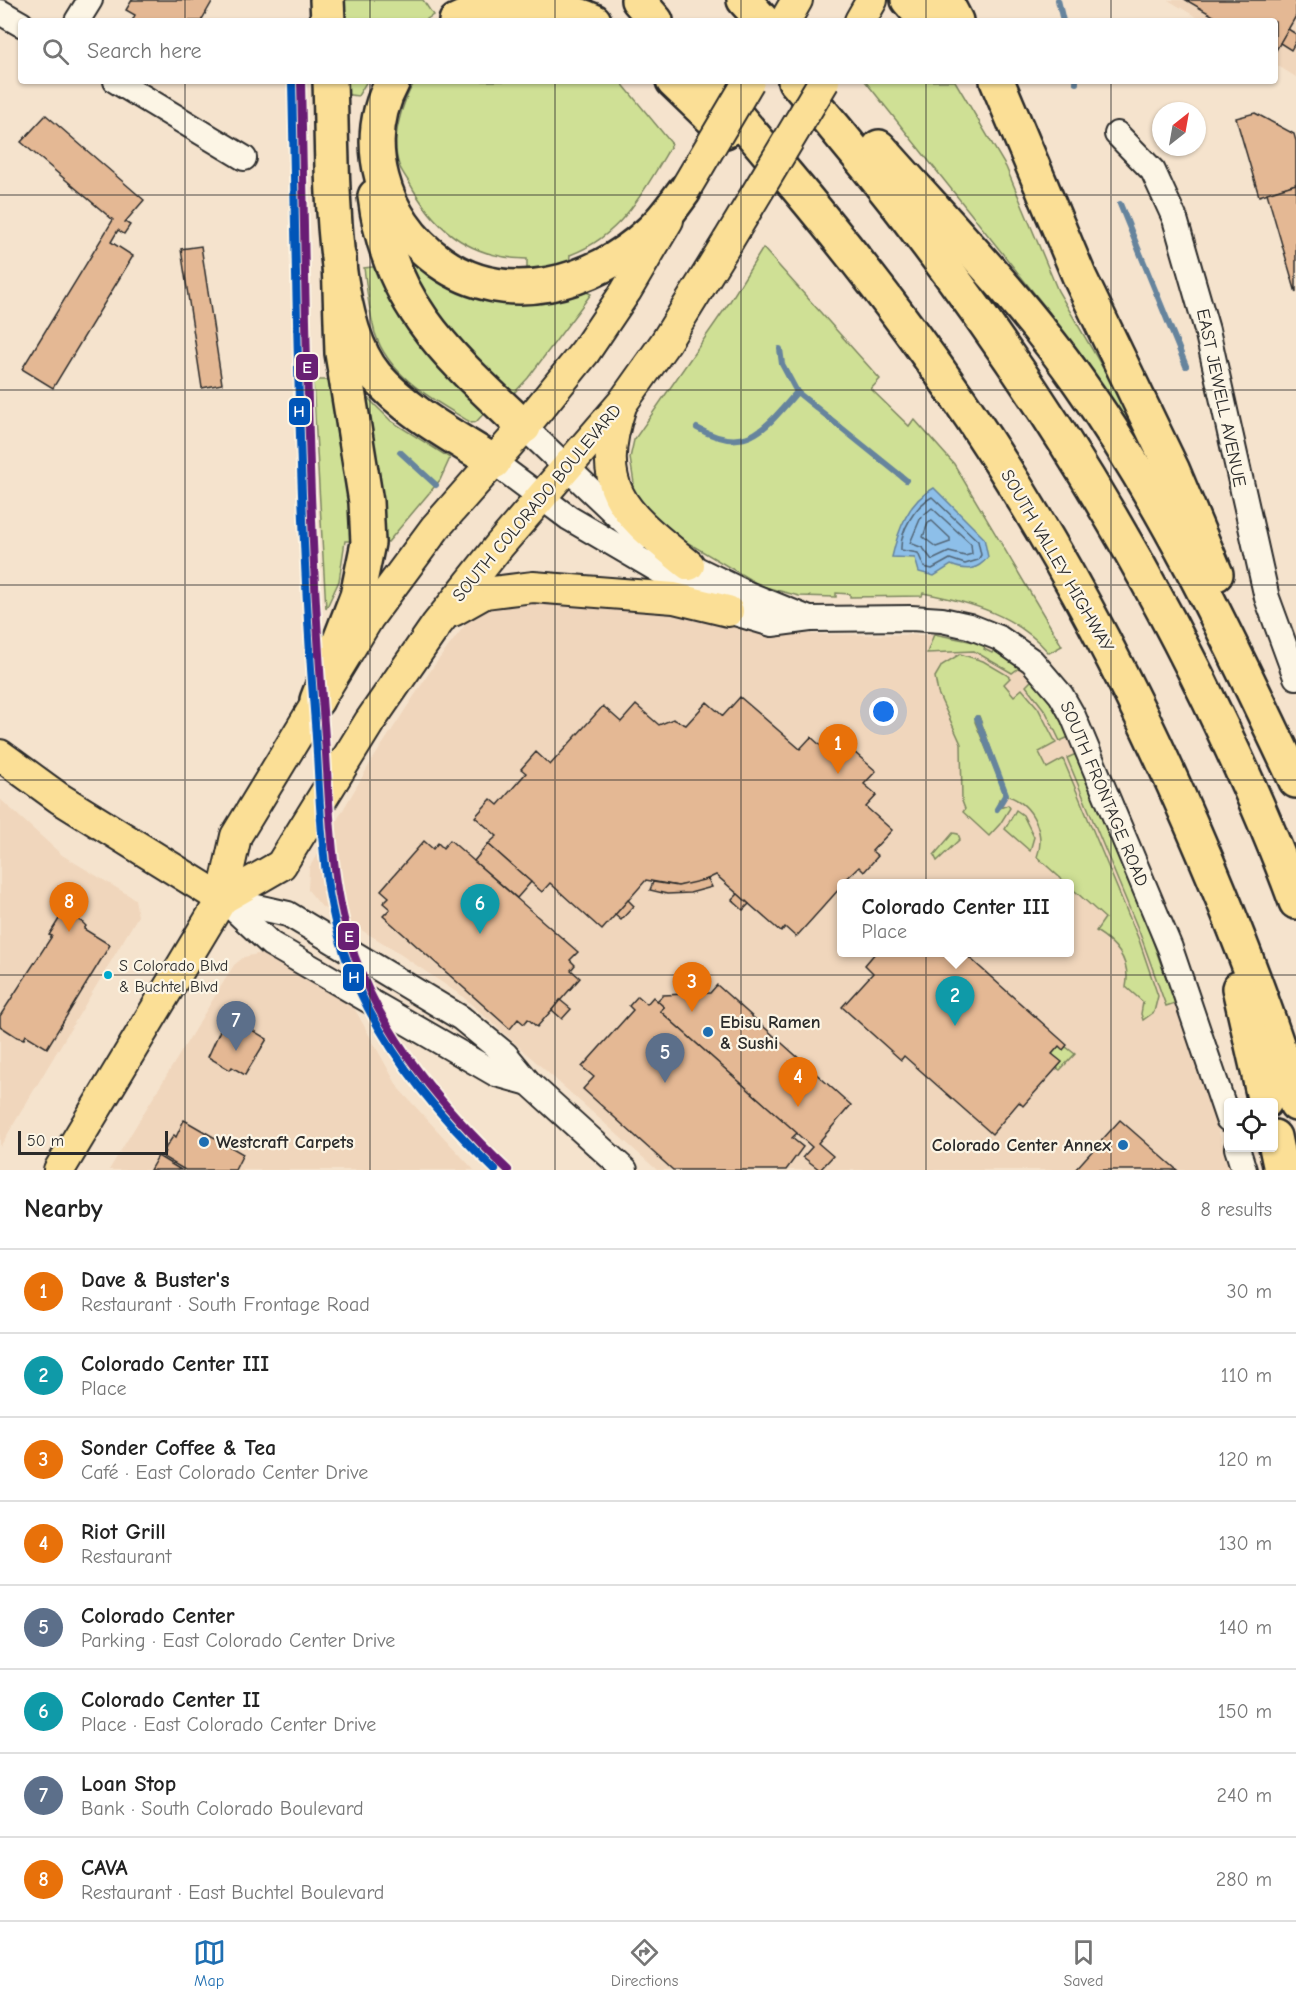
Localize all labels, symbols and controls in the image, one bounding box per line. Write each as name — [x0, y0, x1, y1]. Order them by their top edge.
search box — [18, 18, 1278, 84]
icon: search — [39, 35, 72, 68]
text: Search here — [87, 38, 202, 64]
north arrow — [1152, 102, 1206, 156]
street label: EAST JEWELL AVENUE — [1192, 307, 1250, 489]
line badge: E — [295, 353, 319, 381]
text: E — [302, 359, 312, 377]
line badge: H — [288, 397, 311, 426]
street label: SOUTH COLORADO BOULEVARD — [448, 400, 626, 606]
text: H — [293, 403, 305, 421]
street label: SOUTH VALLEY HIGHWAY — [996, 466, 1118, 656]
your location — [869, 697, 898, 726]
street label: SOUTH FRONTAGE ROAD — [1055, 698, 1153, 890]
pin: 1 — [818, 724, 858, 774]
popup — [837, 879, 1074, 957]
pin: 8 — [50, 882, 88, 932]
pin: 6 — [460, 884, 500, 934]
text: Colorado Center III — [861, 894, 1050, 920]
text: Place — [861, 920, 907, 943]
line badge: E — [337, 922, 360, 951]
text: E — [344, 928, 354, 946]
place label: S Colorado Blvd & Buchtel Blvd — [119, 957, 228, 996]
pin: 3 — [672, 962, 712, 1012]
line badge: H — [342, 963, 365, 992]
marker: S Colorado Blvd & Buchtel Blvd — [102, 969, 114, 981]
text: H — [348, 969, 360, 987]
pin: 2 — [936, 976, 974, 1026]
pin: 7 — [216, 1002, 256, 1051]
place label: Ebisu Ramen & Sushi — [720, 1012, 820, 1054]
marker: Ebisu Ramen & Sushi — [701, 1025, 715, 1039]
pin: 5 — [646, 1034, 684, 1083]
pin: 4 — [778, 1058, 818, 1107]
map controls — [1224, 1098, 1278, 1152]
button: locate — [1224, 1098, 1278, 1152]
scale bar — [18, 1128, 168, 1156]
text: 50 m — [27, 1132, 64, 1150]
place label: Westcraft Carpets — [216, 1132, 354, 1153]
marker: Westcraft Carpets — [197, 1135, 211, 1149]
place label: Colorado Center Annex — [932, 1135, 1111, 1156]
marker: Colorado Center Annex — [1116, 1138, 1130, 1152]
text: Nearby — [24, 1194, 103, 1224]
text: 8 results — [1200, 1198, 1272, 1221]
text: Dave & Buster's — [81, 1267, 230, 1293]
text: 1 — [40, 1280, 47, 1303]
text: 30 m — [1226, 1280, 1272, 1303]
text: Restaurant · South Frontage Road — [81, 1293, 370, 1316]
text: Colorado Center III — [81, 1351, 269, 1377]
text: 2 — [39, 1364, 48, 1387]
text: 110 m — [1221, 1364, 1272, 1387]
text: Place — [81, 1377, 127, 1400]
text: Sonder Coffee & Tea — [81, 1435, 276, 1461]
text: 3 — [39, 1448, 48, 1471]
text: 120 m — [1218, 1448, 1272, 1471]
text: Café · East Colorado Center Drive — [81, 1461, 368, 1484]
text: Riot Grill — [81, 1519, 166, 1545]
text: 4 — [39, 1532, 48, 1555]
text: 130 m — [1219, 1532, 1272, 1555]
text: Restaurant — [81, 1545, 171, 1568]
text: Colorado Center — [81, 1603, 235, 1629]
text: 5 — [38, 1616, 49, 1639]
text: 140 m — [1219, 1616, 1272, 1639]
text: Parking · East Colorado Center Drive — [81, 1629, 395, 1652]
text: Colorado Center II — [81, 1687, 260, 1713]
text: 6 — [38, 1700, 49, 1723]
text: 150 m — [1218, 1700, 1272, 1723]
text: Place · East Colorado Center Drive — [81, 1713, 376, 1736]
text: Loan Stop — [81, 1771, 176, 1797]
text: 7 — [39, 1784, 48, 1807]
text: 240 m — [1217, 1784, 1272, 1807]
text: Bank · South Colorado Boulevard — [81, 1797, 364, 1820]
text: CAVA — [81, 1855, 128, 1881]
text: 8 — [38, 1868, 49, 1891]
text: 280 m — [1216, 1868, 1272, 1891]
text: Restaurant · East Buchtel Boulevard — [81, 1881, 384, 1904]
tab: Map — [193, 1936, 226, 1990]
tab: Directions — [611, 1936, 678, 1990]
tab: Saved — [1063, 1936, 1103, 1990]

